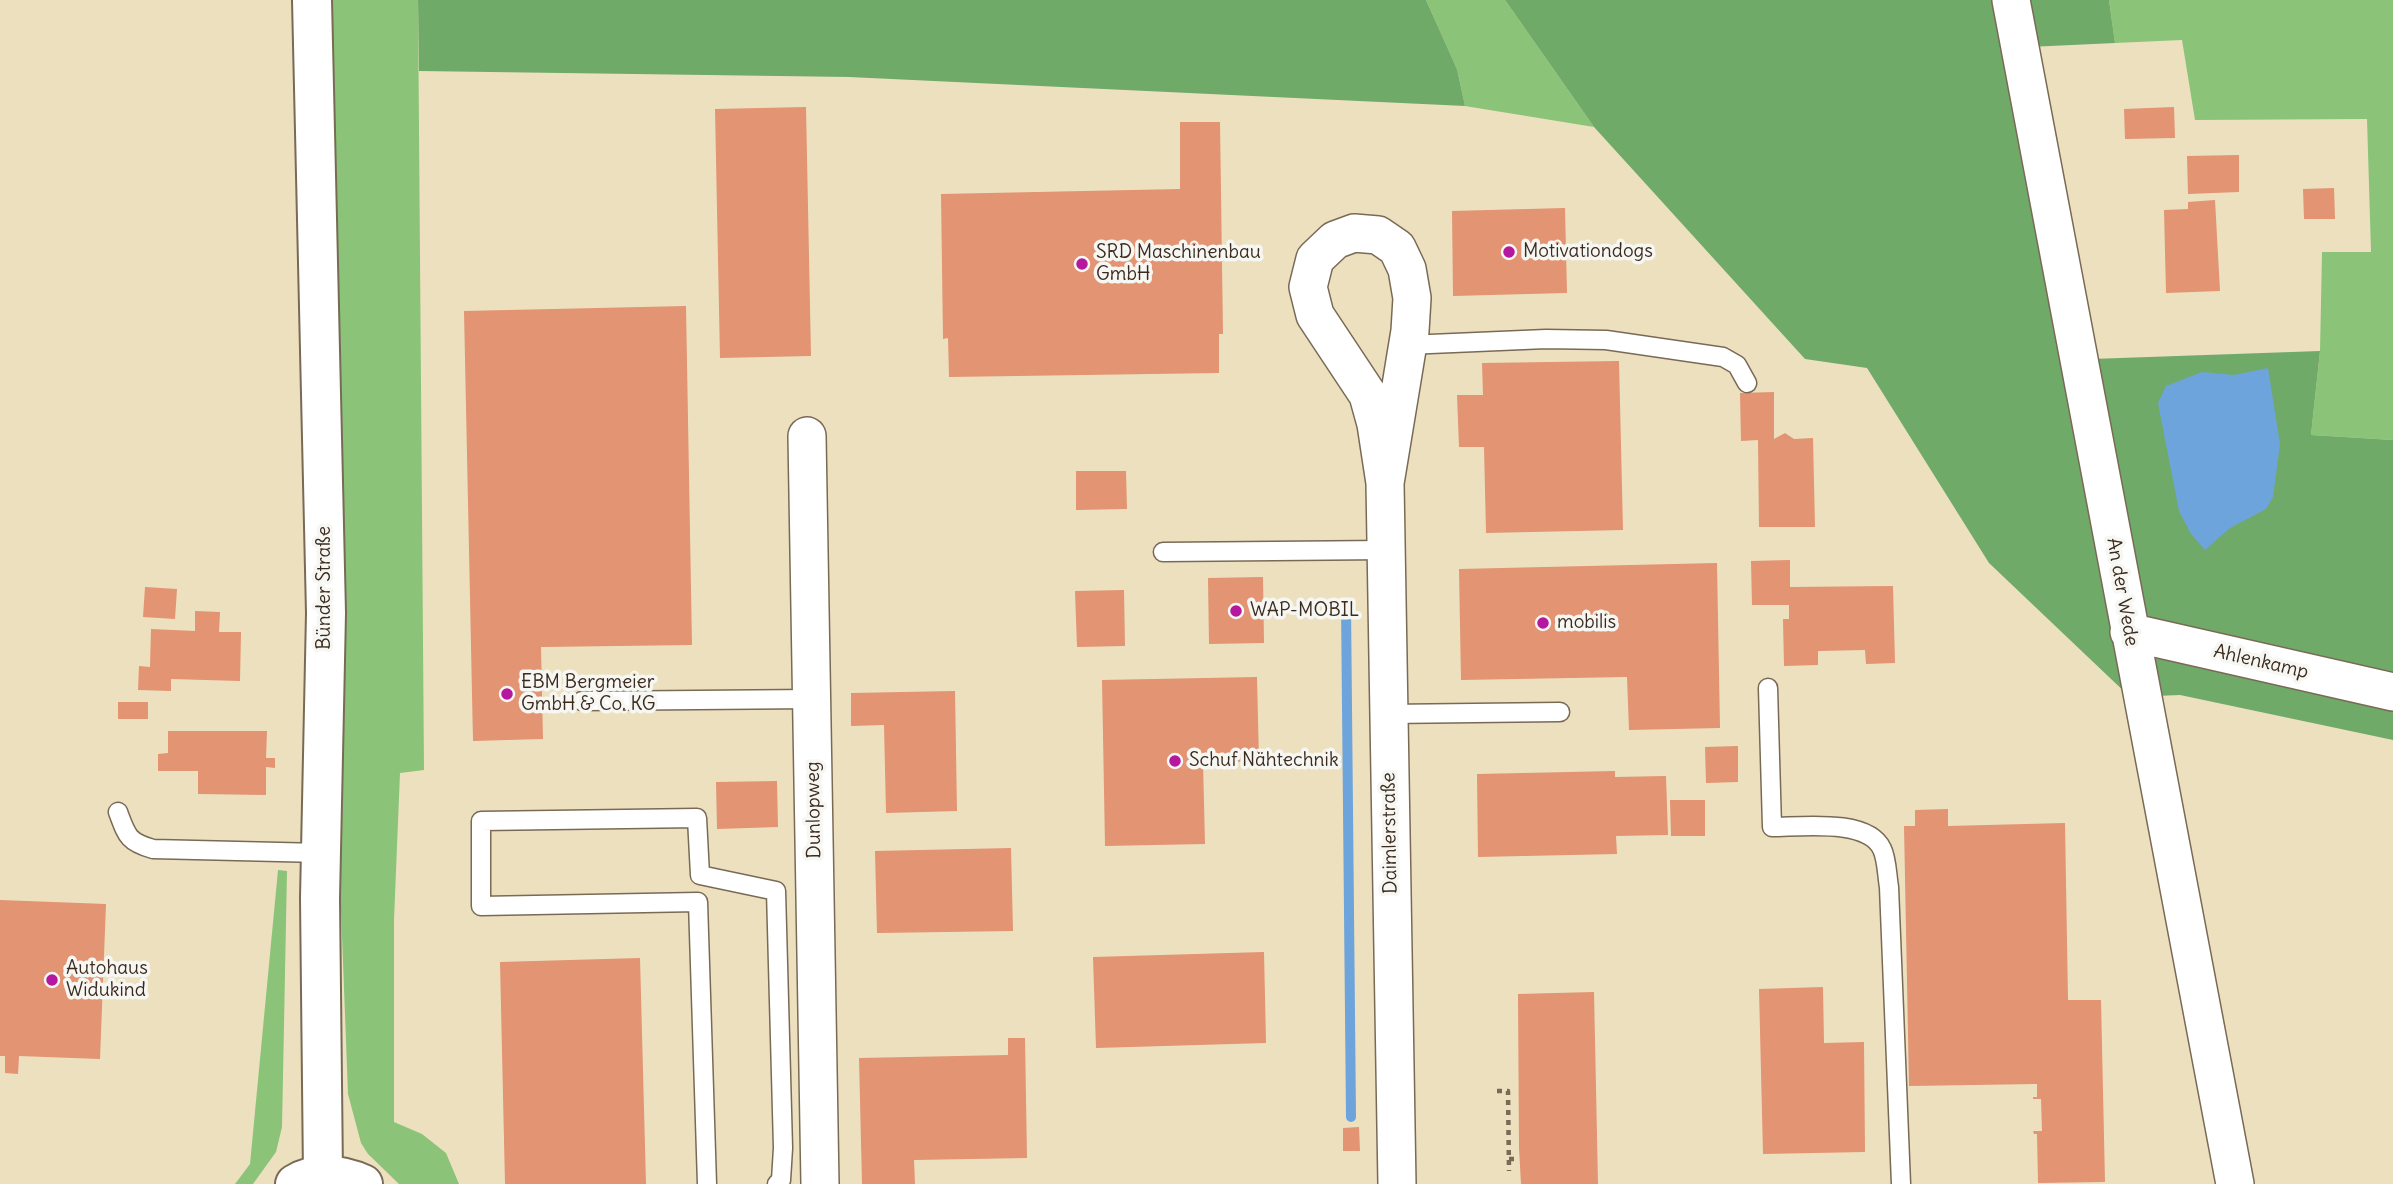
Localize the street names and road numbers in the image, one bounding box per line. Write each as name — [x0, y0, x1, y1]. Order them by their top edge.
street label: Bünder Straße — [314, 526, 336, 650]
street label: An der Wede — [2101, 536, 2143, 648]
street label: Ahlenkamp — [2211, 640, 2311, 684]
street label: Dunlopweg — [802, 761, 826, 859]
street label: Daimlerstraße — [1378, 772, 1402, 894]

